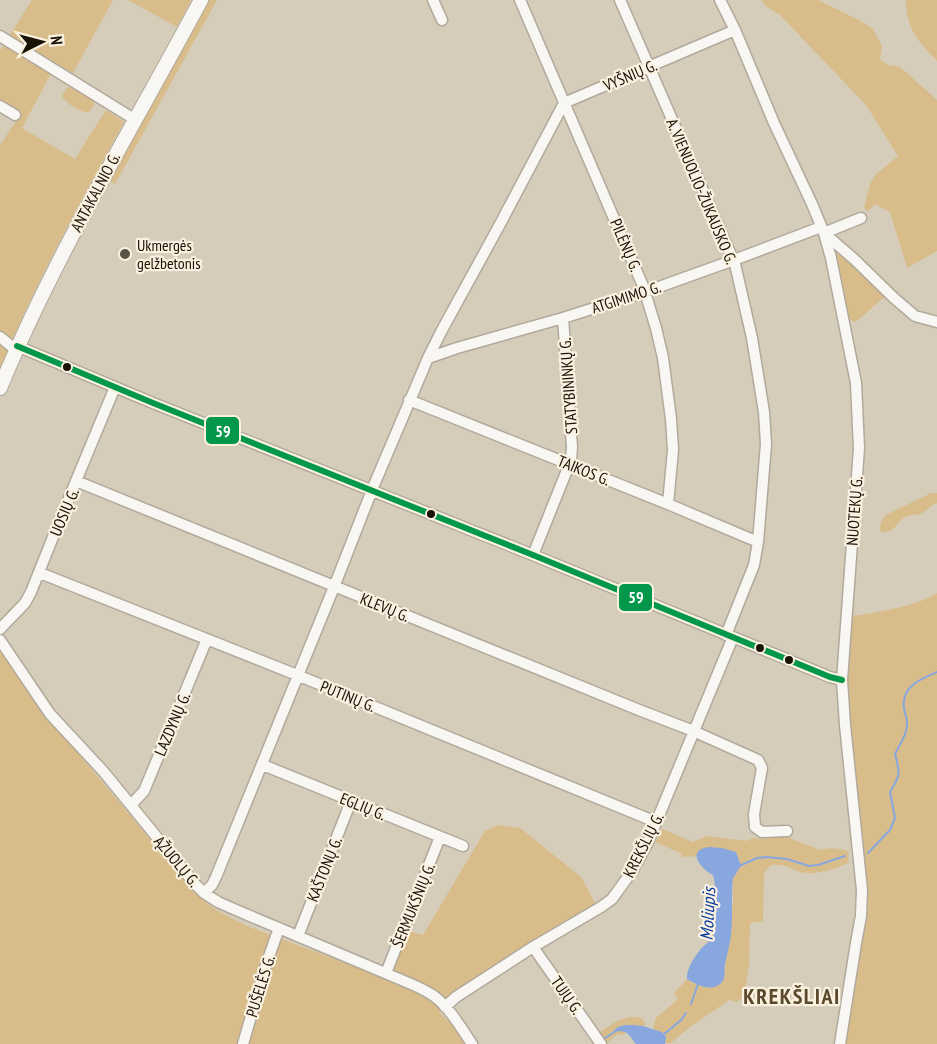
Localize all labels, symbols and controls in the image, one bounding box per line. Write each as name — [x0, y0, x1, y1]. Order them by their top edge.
north arrow — [12, 12, 72, 72]
text: N — [47, 35, 67, 46]
street label: VYŠNIŲ G. — [599, 55, 660, 96]
street label: A. VIENUOLIO-ŽUKAUSKO G. — [662, 115, 742, 267]
street label: ANTAKALNIO G. — [66, 149, 124, 235]
street label: PILĖNŲ G. — [606, 216, 646, 275]
place label: Ukmergės gelžbetonis — [137, 235, 201, 273]
marker: Ukmergės gelžbetonis — [118, 247, 132, 261]
street label: ATGIMIMO G. — [589, 276, 663, 318]
street label: STATYBININKŲ G. — [555, 337, 581, 435]
unlabelled marker — [61, 361, 73, 373]
line badge: 59 — [205, 416, 240, 445]
text: 59 — [215, 421, 231, 441]
street label: TAIKOS G. — [555, 450, 613, 490]
street label: NUOTEKŲ G. — [842, 475, 866, 546]
street label: UOSIŲ G. — [45, 485, 83, 539]
unlabelled marker — [425, 508, 437, 520]
line badge: 59 — [618, 583, 653, 612]
text: 59 — [628, 587, 644, 607]
street label: KLEVŲ G. — [357, 588, 413, 626]
unlabelled marker — [754, 642, 766, 654]
unlabelled marker — [783, 654, 795, 666]
street label: PUTINŲ G. — [318, 676, 379, 716]
street label: LAZDYNŲ G. — [150, 689, 194, 759]
street label: EGLIŲ G. — [337, 788, 389, 824]
street label: KREKŠLIŲ G. — [618, 809, 668, 881]
street label: ĄŽUOLŲ G. — [150, 831, 204, 891]
street label: KAŠTONŲ G. — [302, 833, 346, 904]
street label: ŠERMUKŠNIŲ G. — [387, 860, 439, 950]
water label: Moliupis — [695, 885, 720, 941]
street label: PUŠELĖS G. — [241, 952, 279, 1019]
street label: TUJŲ G. — [547, 972, 587, 1018]
district label: KREKŠLIAI — [743, 982, 841, 1010]

